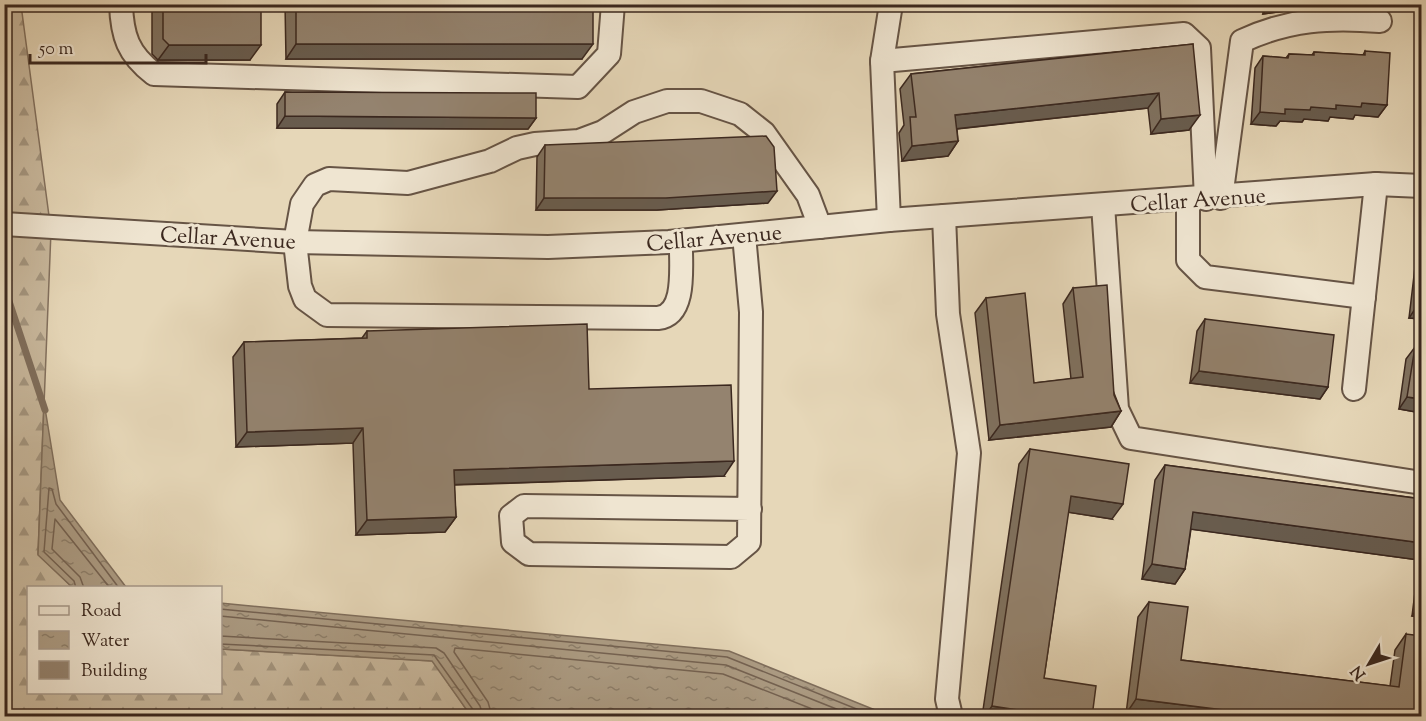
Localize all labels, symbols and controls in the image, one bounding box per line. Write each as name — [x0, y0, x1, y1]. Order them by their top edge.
scale bar — [30, 27, 206, 65]
text: 50 m — [38, 37, 74, 63]
street label: Cellar Avenue — [1129, 181, 1267, 223]
street label: Cellar Avenue — [645, 218, 783, 262]
street label: Cellar Avenue — [159, 220, 296, 260]
legend — [27, 586, 222, 694]
text: Road — [81, 599, 121, 625]
text: Water — [81, 629, 130, 655]
north arrow — [1339, 634, 1399, 694]
text: Building — [81, 659, 147, 685]
text: N — [1346, 659, 1372, 684]

